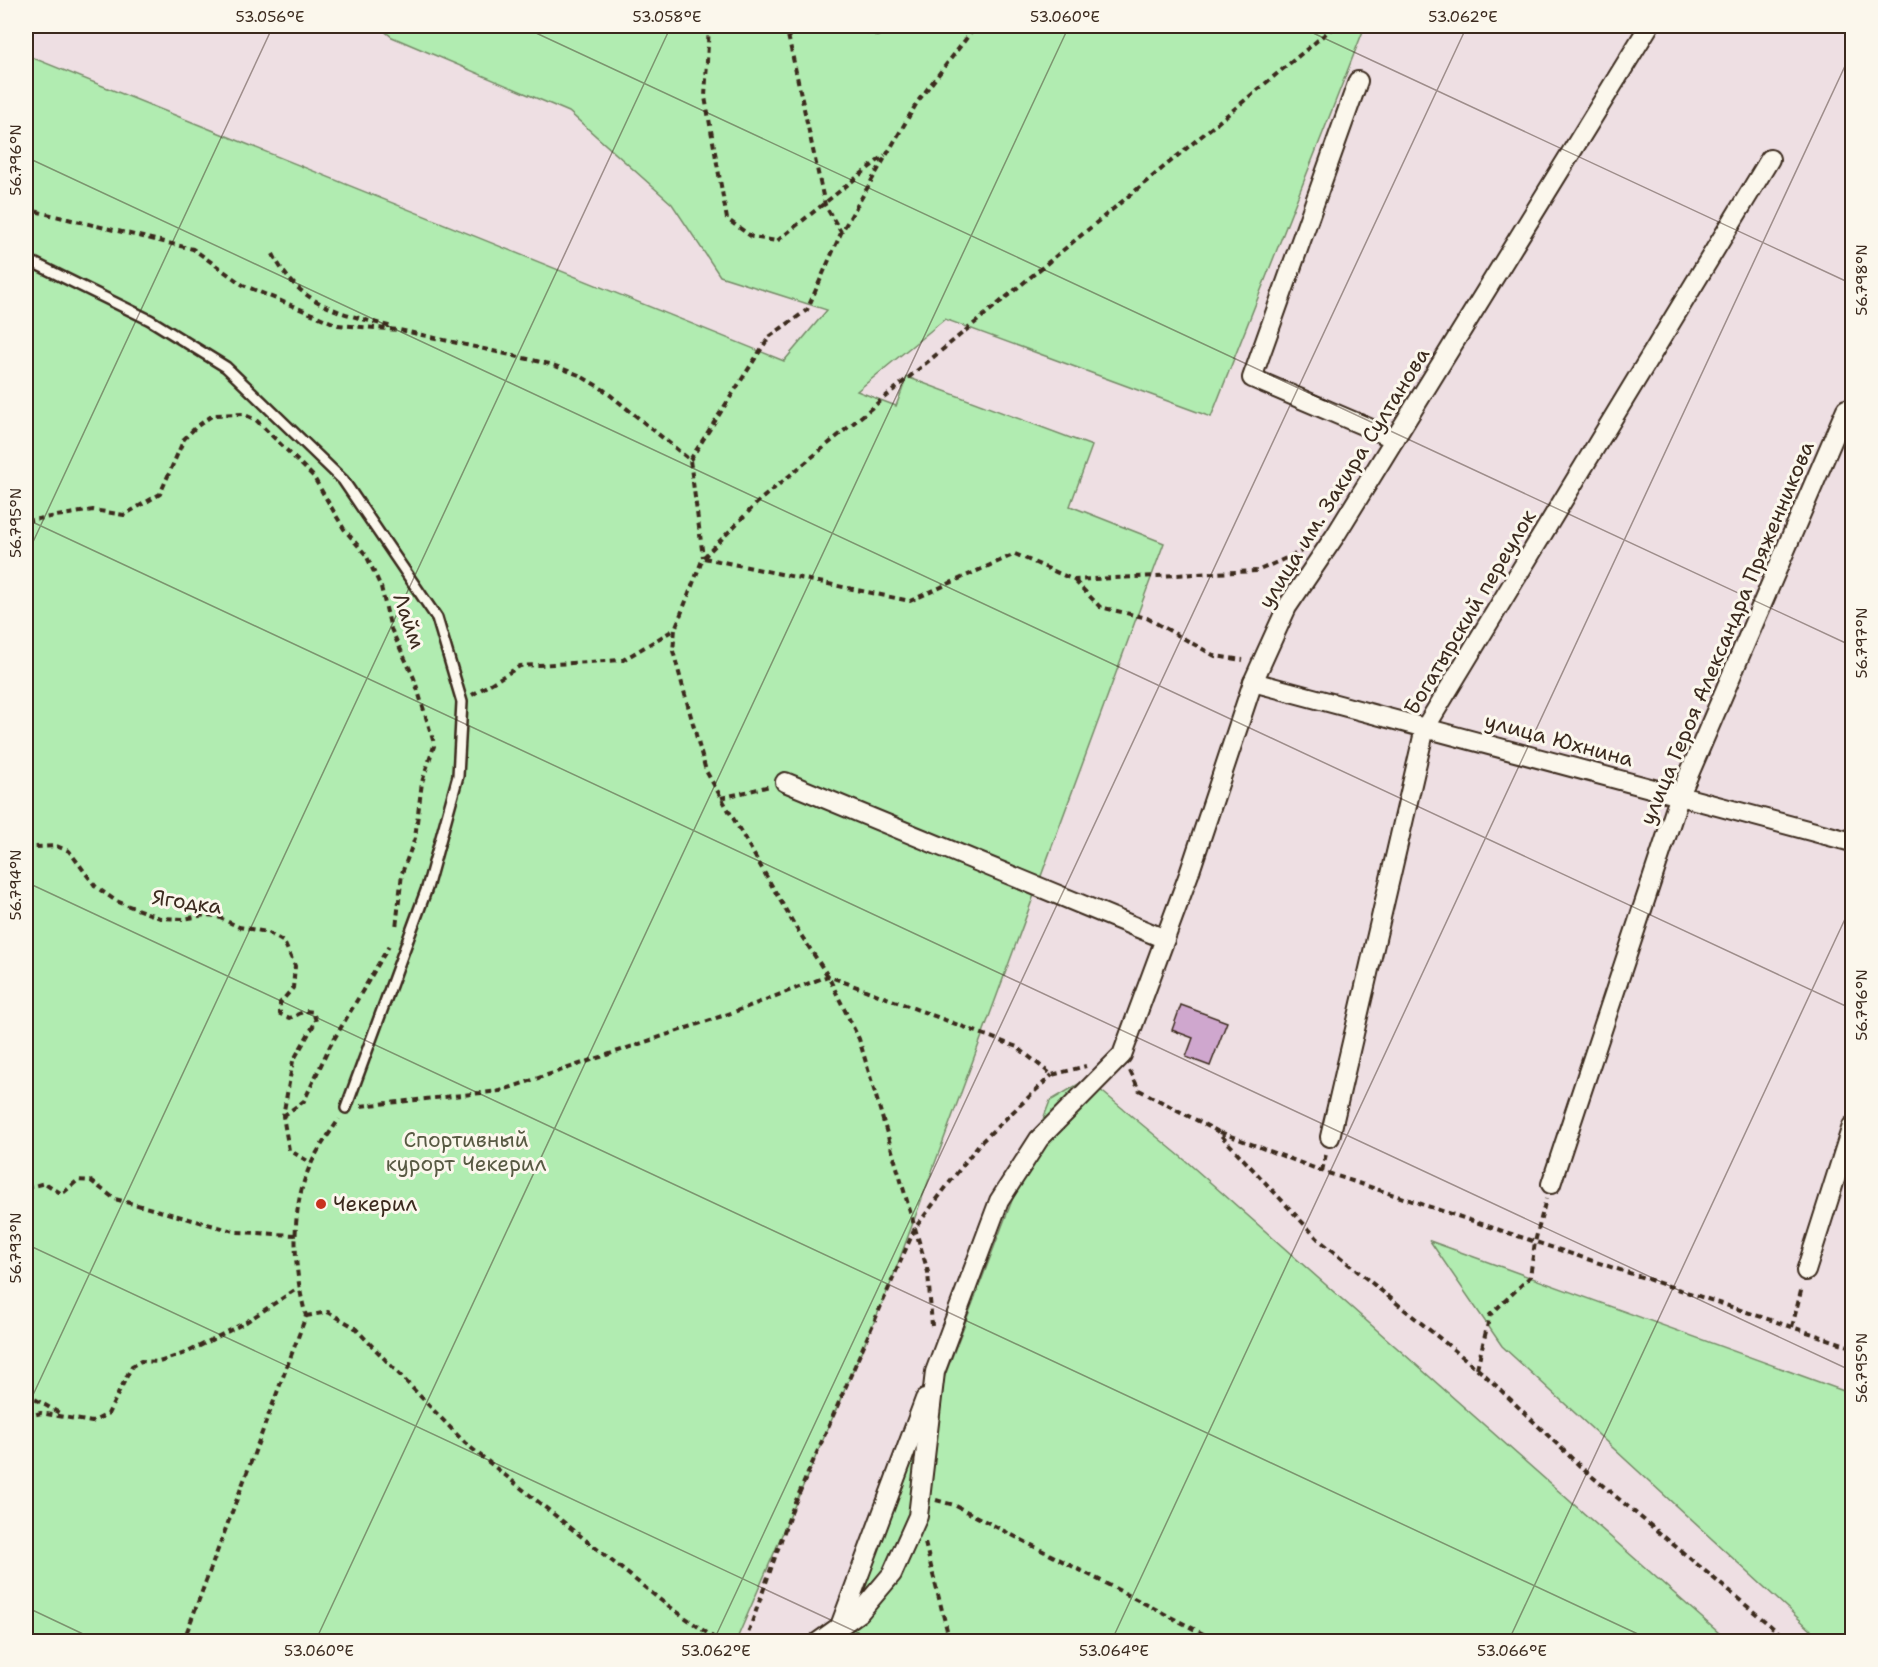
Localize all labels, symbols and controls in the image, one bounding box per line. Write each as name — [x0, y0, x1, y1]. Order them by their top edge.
text: 53.056°E — [236, 7, 304, 27]
text: 53.058°E — [633, 7, 701, 27]
text: 53.060°E — [1030, 7, 1100, 27]
text: 53.062°E — [1428, 7, 1498, 27]
text: 56.796°N — [6, 124, 26, 196]
text: 56.798°N — [1852, 244, 1872, 316]
street label: улица им. Закира Султанова — [1252, 342, 1436, 614]
street label: улица Героя Александра Пряженникова — [1633, 437, 1821, 829]
text: 56.795°N — [6, 488, 26, 558]
street label: Богатырский переулок — [1398, 504, 1542, 720]
street label: Лайм — [386, 589, 432, 653]
text: 56.797°N — [1852, 608, 1872, 678]
street label: улица Юхнина — [1482, 707, 1636, 773]
text: 56.794°N — [6, 849, 26, 921]
street label: Ягодка — [150, 883, 224, 921]
text: 56.796°N — [1852, 969, 1872, 1041]
park label: Спортивный курорт Чекерил — [386, 1126, 547, 1178]
place label: Чекерил — [333, 1190, 417, 1218]
marker: Чекерил — [314, 1197, 328, 1211]
text: 56.793°N — [6, 1213, 26, 1283]
text: 56.795°N — [1852, 1333, 1872, 1403]
text: 53.060°E — [284, 1641, 354, 1661]
text: 53.062°E — [681, 1641, 751, 1661]
text: 53.064°E — [1079, 1641, 1149, 1661]
text: 53.066°E — [1477, 1641, 1547, 1661]

